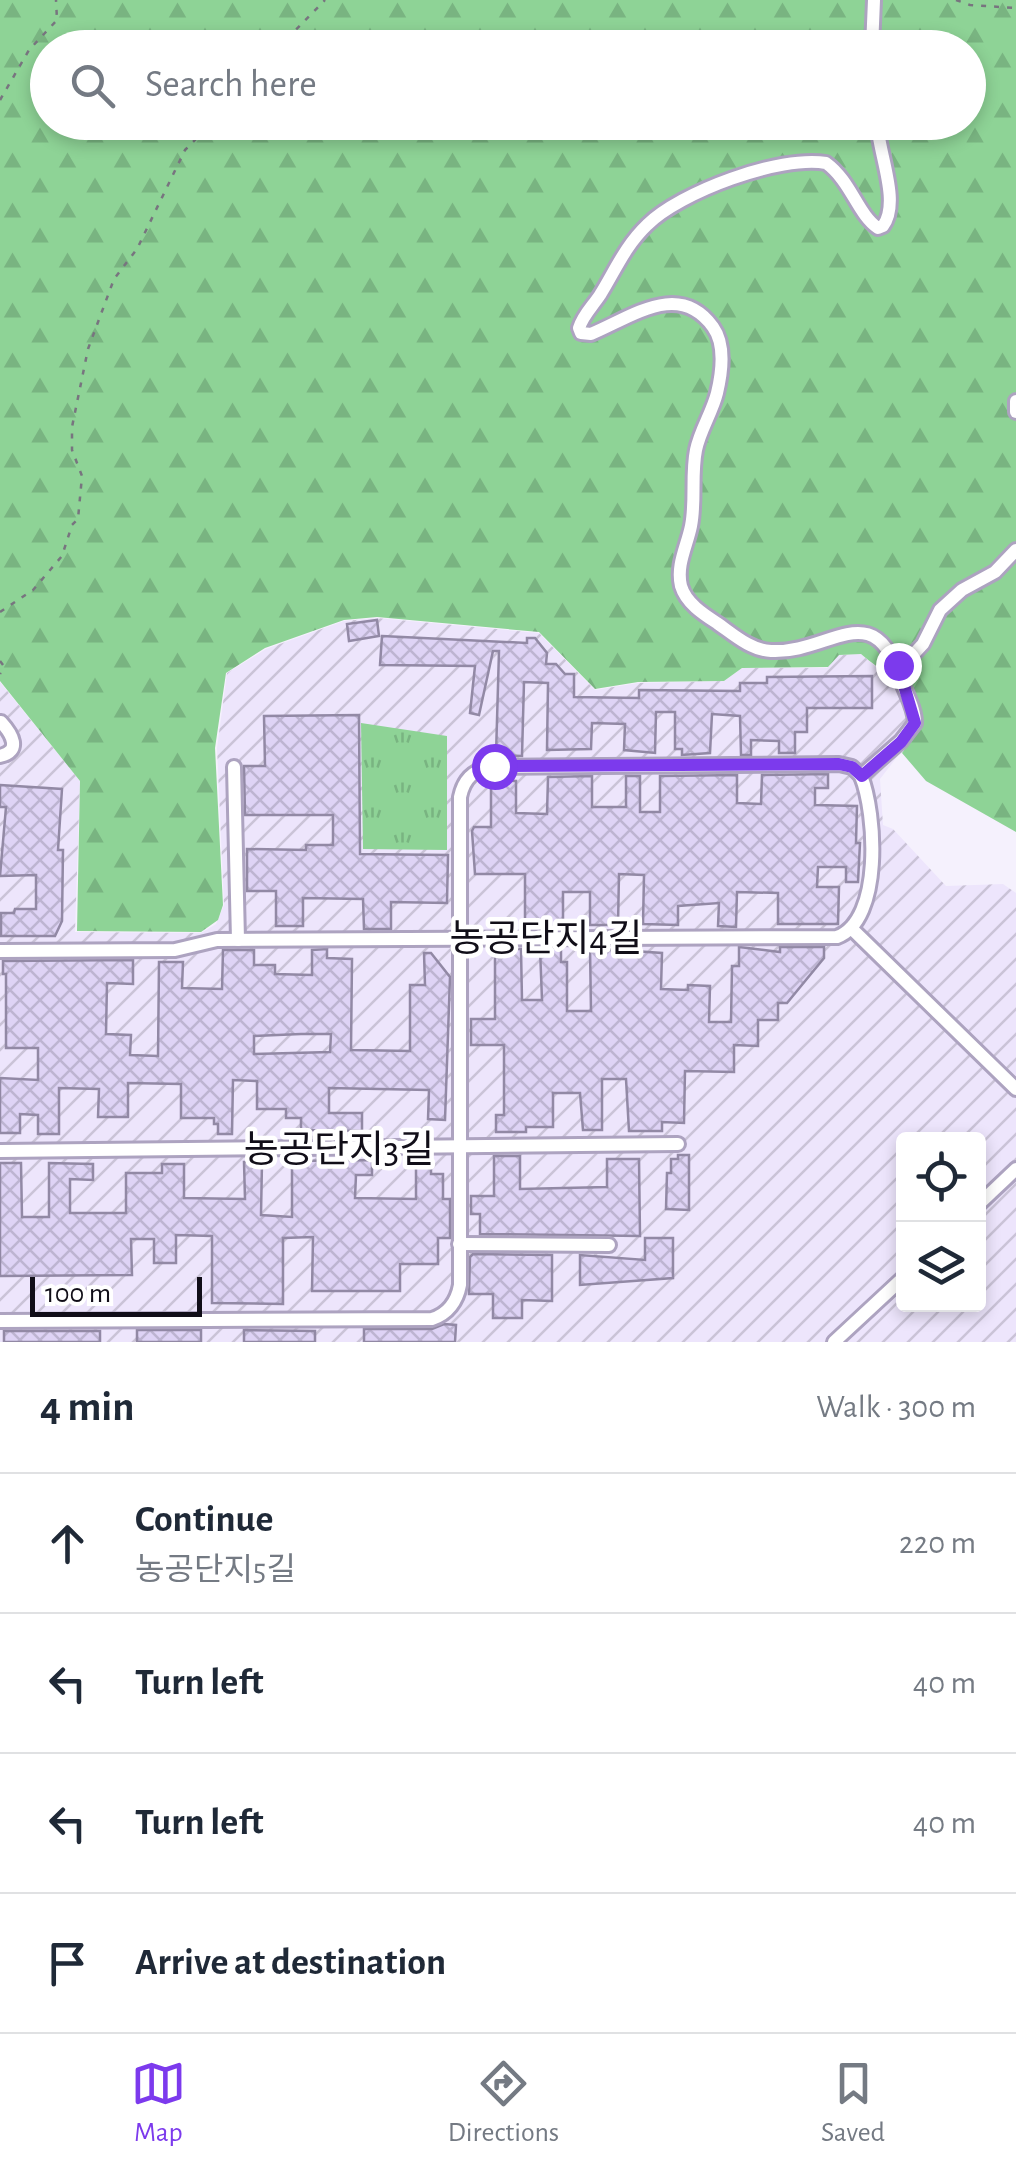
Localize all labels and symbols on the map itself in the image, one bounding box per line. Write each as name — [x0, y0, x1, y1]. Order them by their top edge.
route end — [876, 643, 922, 689]
route start — [472, 744, 518, 790]
street label: 농공단지4길 — [449, 919, 643, 959]
street label: 농공단지3길 — [244, 1130, 434, 1170]
scale bar — [30, 1272, 202, 1316]

